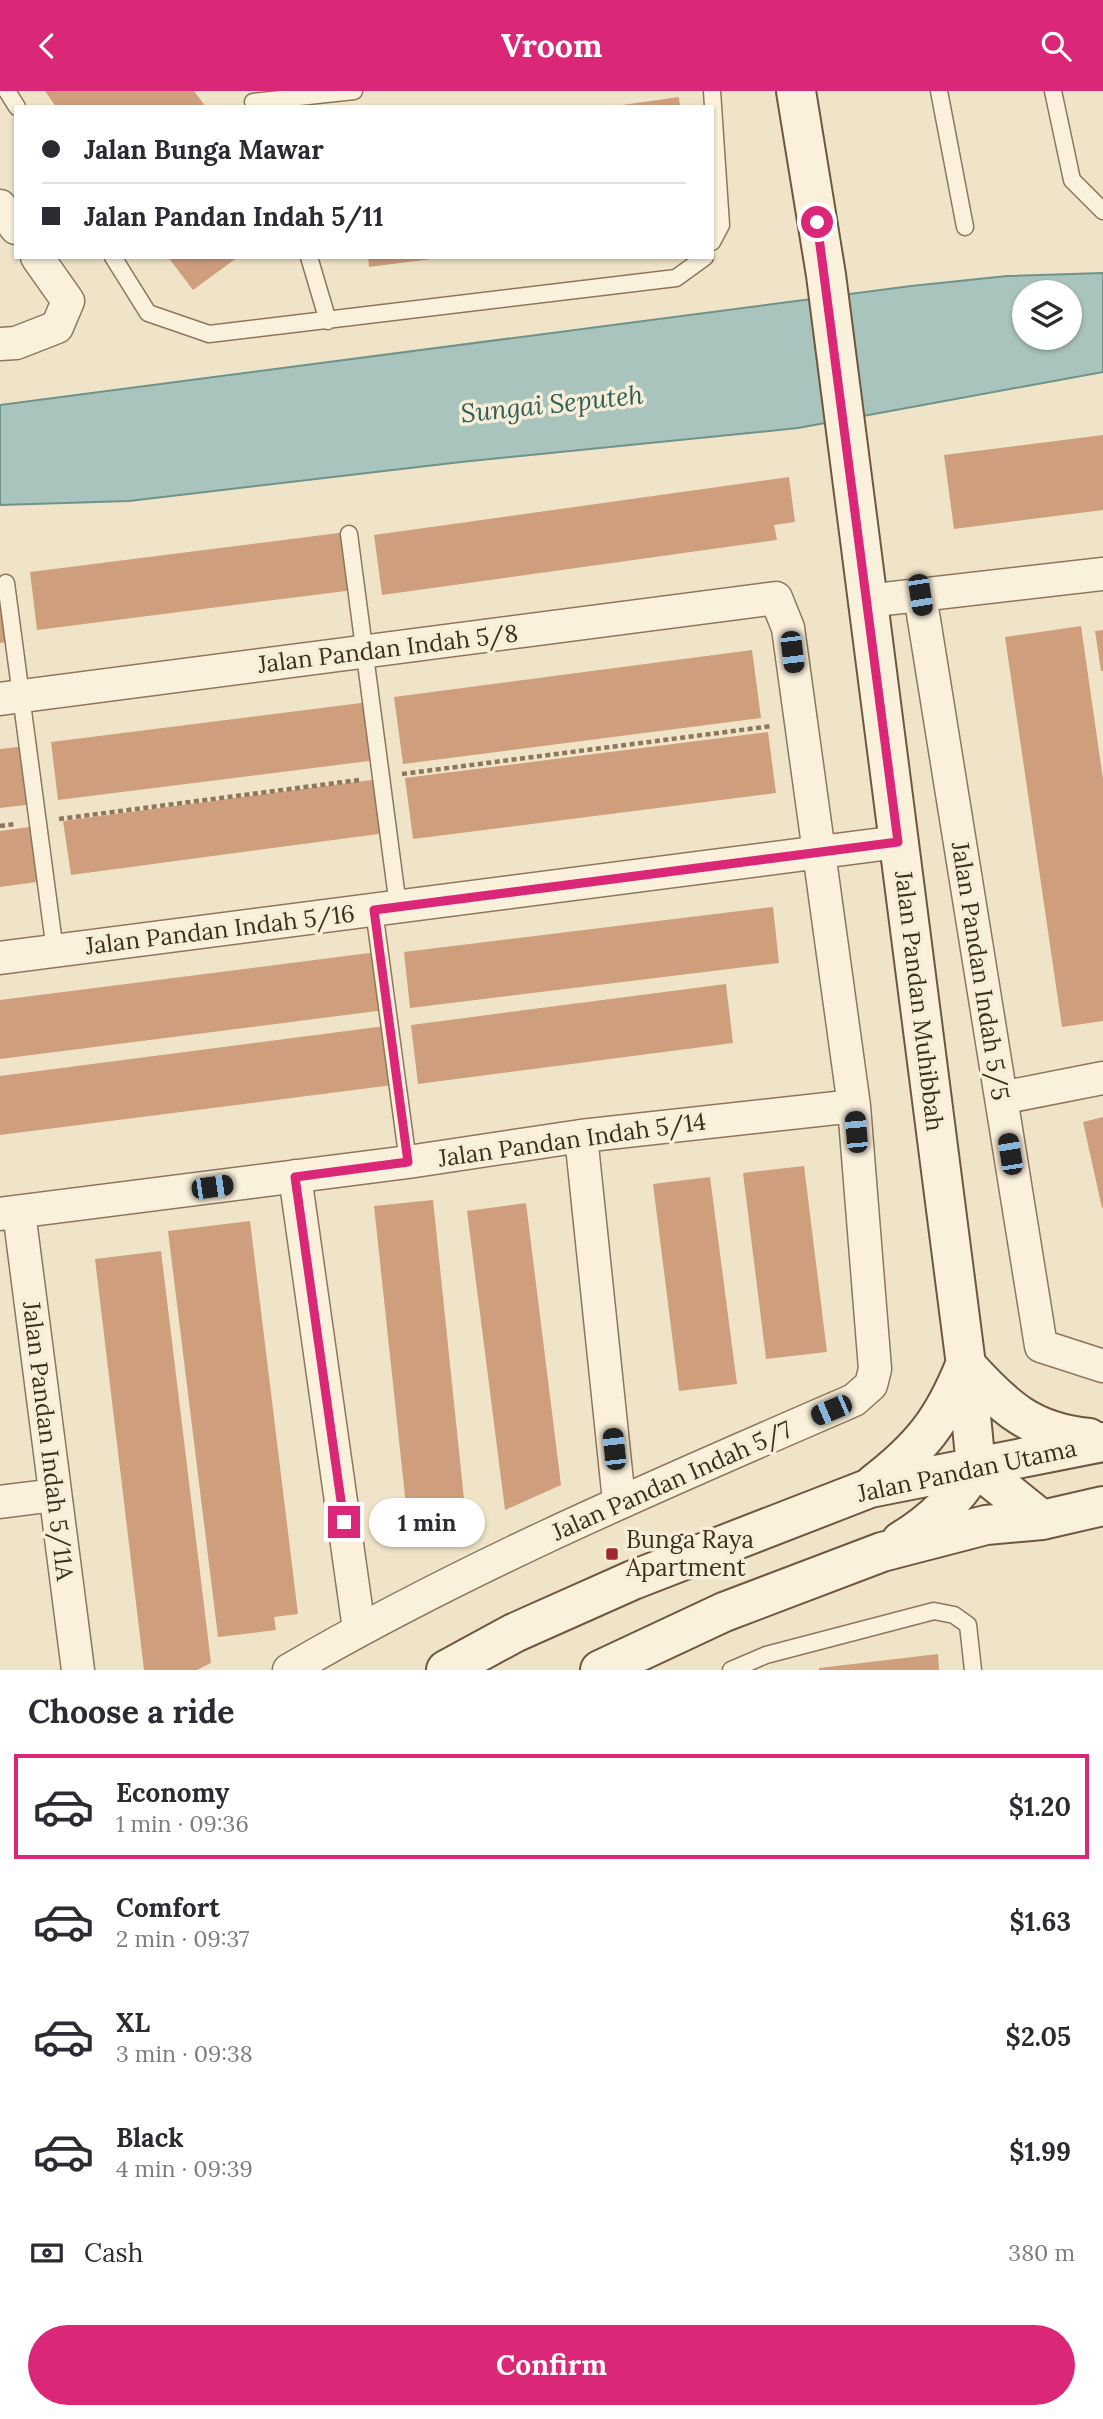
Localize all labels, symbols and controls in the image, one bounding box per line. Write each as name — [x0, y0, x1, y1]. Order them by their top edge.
text: Vroom — [501, 25, 602, 66]
icon: back — [28, 27, 66, 65]
icon: search — [1037, 27, 1075, 65]
text: Jalan Bunga Mawar — [84, 133, 324, 166]
text: Jalan Pandan Indah 5/11 — [84, 200, 383, 233]
route start — [801, 206, 833, 238]
map controls — [1012, 280, 1082, 350]
button: layers — [1012, 280, 1082, 350]
water label: Sungai Seputeh — [459, 378, 645, 429]
car — [907, 573, 934, 617]
street label: Jalan Pandan Indah 5/8 — [255, 617, 520, 680]
car — [780, 630, 805, 674]
street label: Jalan Pandan Indah 5/5 — [945, 838, 1016, 1102]
street label: Jalan Pandan Muhibbah — [888, 868, 951, 1133]
street label: Jalan Pandan Indah 5/16 — [83, 898, 356, 962]
street label: Jalan Pandan Indah 5/14 — [435, 1105, 708, 1174]
car — [844, 1110, 869, 1154]
car — [997, 1132, 1024, 1176]
car — [190, 1174, 235, 1200]
street label: Jalan Pandan Indah 5/11A — [16, 1299, 81, 1583]
car — [808, 1392, 855, 1428]
street label: Jalan Pandan Indah 5/7 — [546, 1414, 797, 1548]
car — [602, 1427, 627, 1471]
street label: Jalan Pandan Utama — [854, 1432, 1079, 1509]
callout: 1 min — [368, 1497, 484, 1547]
route end — [328, 1506, 360, 1538]
text: 1 min — [398, 1508, 456, 1537]
place label: Bunga Raya Apartment — [625, 1524, 754, 1583]
marker: Bunga Raya Apartment — [604, 1546, 620, 1562]
text: Choose a ride — [28, 1691, 235, 1732]
icon: car — [32, 1775, 95, 1838]
text: Economy — [116, 1776, 229, 1809]
text: $1.20 — [1009, 1790, 1071, 1823]
text: 1 min · 09:36 — [116, 1809, 249, 1838]
icon: car — [32, 1890, 95, 1953]
text: Comfort — [116, 1891, 220, 1924]
text: $1.63 — [1010, 1905, 1071, 1938]
text: 2 min · 09:37 — [116, 1924, 249, 1953]
icon: car — [32, 2005, 95, 2068]
text: XL — [116, 2006, 150, 2039]
text: $2.05 — [1006, 2020, 1071, 2053]
text: 3 min · 09:38 — [116, 2039, 253, 2068]
icon: car — [32, 2120, 95, 2183]
text: Black — [116, 2121, 184, 2154]
text: $1.99 — [1009, 2135, 1071, 2168]
text: 4 min · 09:39 — [116, 2154, 253, 2183]
icon: cash — [28, 2234, 66, 2272]
text: Cash — [84, 2236, 143, 2269]
text: 380 m — [1008, 2238, 1075, 2267]
button: Confirm — [28, 2325, 1075, 2405]

